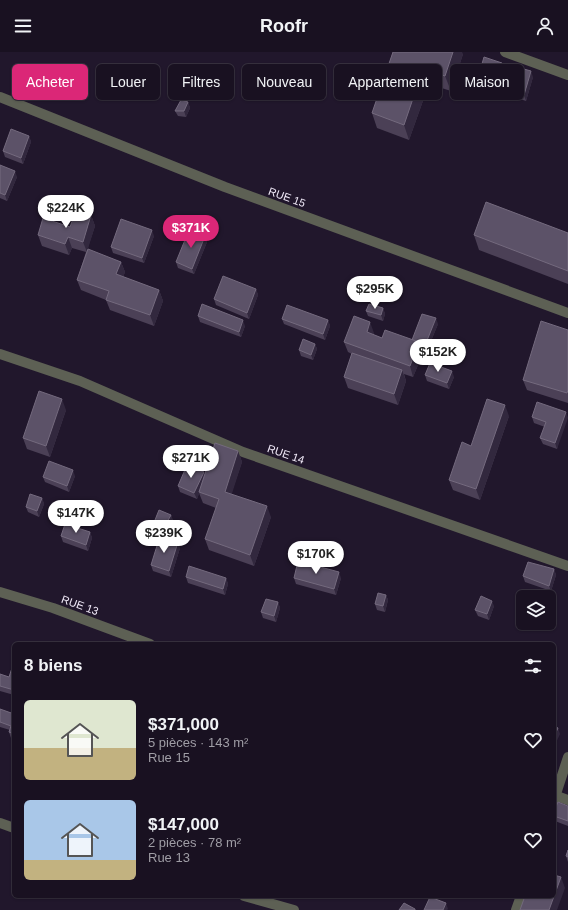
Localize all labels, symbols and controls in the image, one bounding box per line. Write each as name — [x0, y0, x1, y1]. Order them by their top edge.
icon: menu — [12, 15, 34, 37]
icon: person — [534, 15, 556, 37]
text: Roofr — [260, 16, 308, 36]
chip: Acheter — [12, 64, 88, 100]
chip: Louer — [96, 64, 160, 100]
chip: Filtres — [168, 64, 234, 100]
chip: Nouveau — [242, 64, 326, 100]
chip: Appartement — [334, 64, 442, 100]
chip: Maison — [450, 64, 524, 100]
street label: RUE 15 — [267, 185, 307, 209]
pin: $224K — [38, 195, 94, 229]
text: $224K — [47, 200, 85, 215]
pin: $371K — [163, 215, 219, 249]
text: $371K — [172, 220, 210, 235]
pin: $295K — [347, 276, 403, 310]
text: $295K — [356, 281, 394, 296]
pin: $152K — [410, 339, 466, 373]
text: $152K — [419, 344, 457, 359]
street label: RUE 14 — [266, 442, 306, 466]
pin: $271K — [163, 445, 219, 479]
text: $271K — [172, 450, 210, 465]
pin: $147K — [48, 500, 104, 534]
text: $147K — [57, 505, 95, 520]
pin: $239K — [136, 520, 192, 554]
text: $239K — [145, 525, 183, 540]
pin: $170K — [288, 541, 344, 575]
text: $170K — [297, 546, 335, 561]
map controls — [516, 590, 556, 630]
button: layers — [516, 590, 556, 630]
street label: RUE 13 — [60, 593, 100, 617]
icon: filters — [522, 655, 544, 677]
text: 8 biens — [24, 656, 83, 675]
text: $371,000 — [148, 715, 219, 734]
icon: home — [56, 716, 104, 764]
icon: heart — [522, 729, 544, 751]
text: 5 pièces · 143 m² — [148, 735, 248, 750]
text: Rue 15 — [148, 750, 190, 765]
text: $147,000 — [148, 815, 219, 834]
icon: home — [56, 816, 104, 864]
icon: heart — [522, 829, 544, 851]
text: 2 pièces · 78 m² — [148, 835, 241, 850]
text: Rue 13 — [148, 850, 190, 865]

